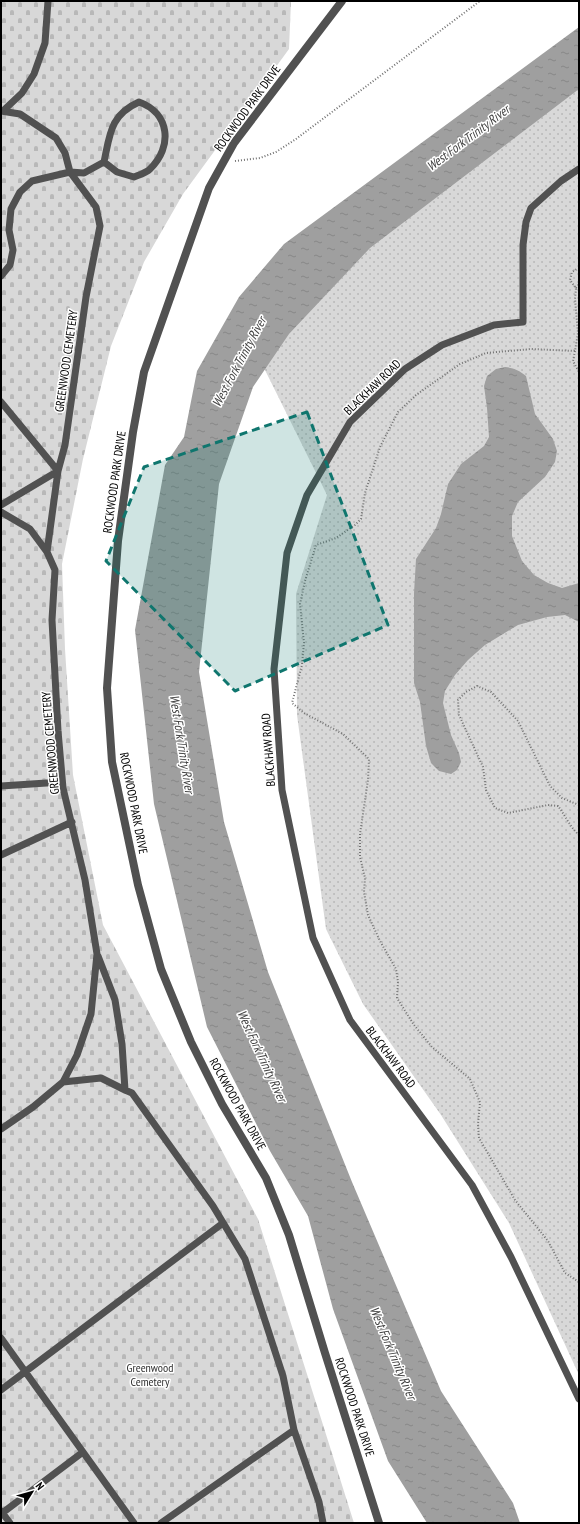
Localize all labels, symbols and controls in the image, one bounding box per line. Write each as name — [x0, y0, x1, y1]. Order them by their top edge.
street label: ROCKWOOD PARK DRIVE — [211, 62, 283, 154]
water label: West Fork Trinity River — [423, 100, 515, 175]
street label: GREENWOOD CEMETERY — [51, 308, 81, 413]
water label: West Fork Trinity River — [208, 312, 271, 410]
street label: BLACKHAW ROAD — [340, 356, 404, 418]
street label: ROCKWOOD PARK DRIVE — [99, 430, 129, 534]
street label: GREENWOOD CEMETERY — [38, 691, 62, 795]
water label: West Fork Trinity River — [166, 694, 199, 797]
street label: BLACKHAW ROAD — [258, 713, 278, 787]
street label: ROCKWOOD PARK DRIVE — [117, 751, 151, 855]
water label: West Fork Trinity River — [233, 1007, 292, 1107]
street label: BLACKHAW ROAD — [363, 1023, 419, 1091]
street label: ROCKWOOD PARK DRIVE — [206, 1055, 270, 1153]
water label: West Fork Trinity River — [366, 1304, 421, 1404]
street label: ROCKWOOD PARK DRIVE — [332, 1356, 378, 1458]
park label: Greenwood Cemetery — [127, 1360, 173, 1389]
north arrow — [12, 1472, 52, 1512]
text: N — [33, 1479, 47, 1493]

